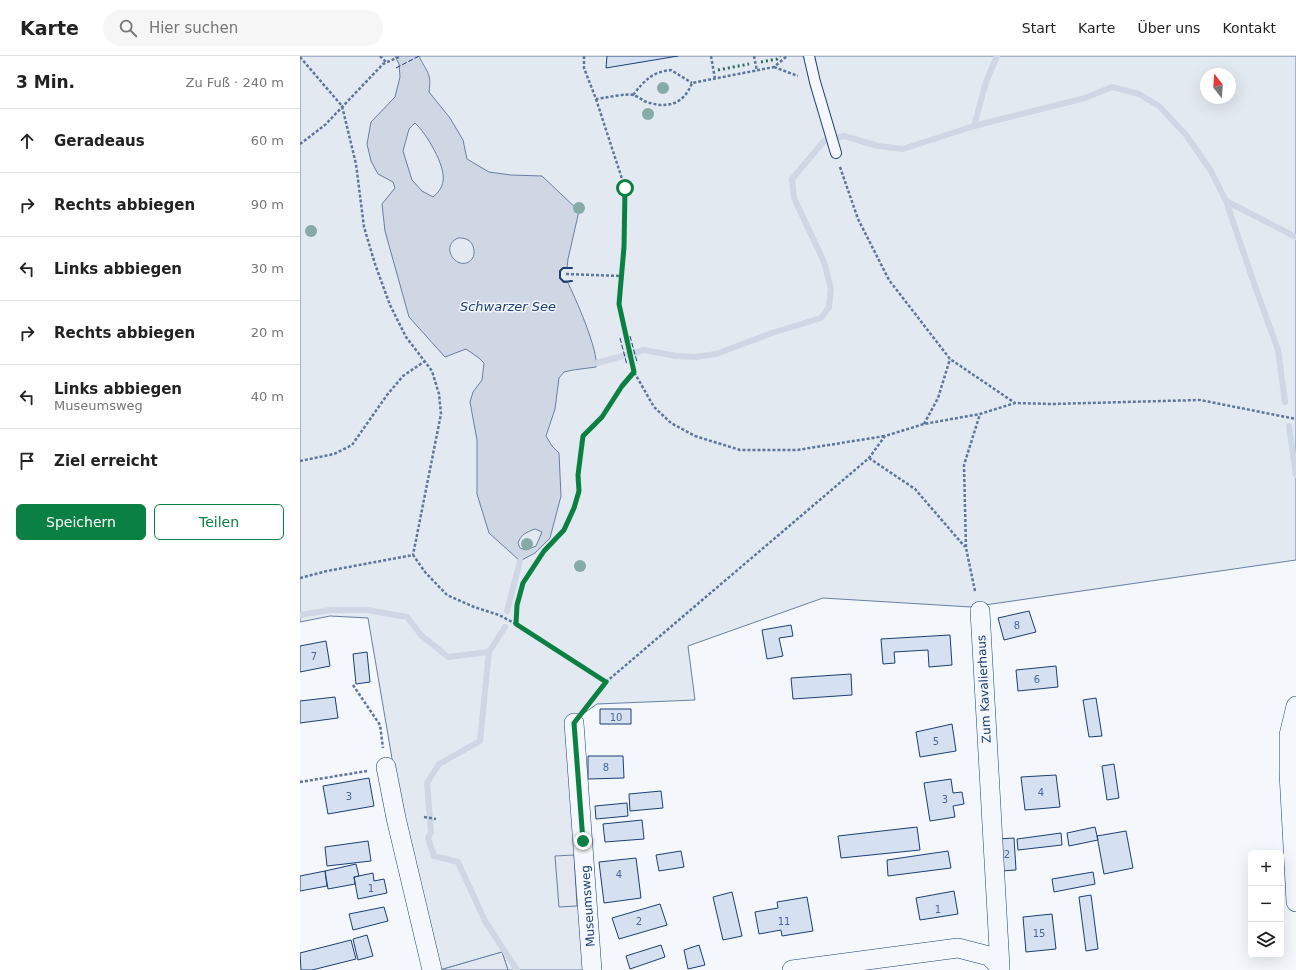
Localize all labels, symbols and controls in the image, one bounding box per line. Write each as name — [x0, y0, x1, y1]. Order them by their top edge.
search box — [103, 10, 383, 46]
text: Karte — [20, 17, 79, 39]
icon: search — [117, 17, 139, 39]
text: Hier suchen — [149, 19, 238, 37]
text: Start — [1022, 20, 1056, 36]
text: Karte — [1078, 20, 1115, 36]
text: Über uns — [1137, 20, 1200, 36]
text: Kontakt — [1222, 20, 1276, 36]
north arrow — [1200, 68, 1236, 104]
text: 3 Min. — [16, 72, 75, 92]
text: Zu Fuß · 240 m — [186, 75, 284, 90]
icon: ahead — [16, 130, 38, 152]
text: Geradeaus — [54, 132, 145, 150]
text: 60 m — [251, 133, 284, 148]
route start — [616, 179, 634, 197]
icon: right — [16, 194, 38, 216]
text: Rechts abbiegen — [54, 196, 195, 214]
text: 90 m — [251, 197, 284, 212]
icon: left — [16, 258, 38, 280]
text: Links abbiegen — [54, 260, 182, 278]
text: 30 m — [251, 261, 284, 276]
water label: Schwarzer See — [460, 299, 556, 314]
icon: right — [16, 322, 38, 344]
text: Rechts abbiegen — [54, 324, 195, 342]
text: 20 m — [251, 325, 284, 340]
text: Links abbiegen — [54, 380, 182, 398]
icon: left — [16, 386, 38, 408]
text: 40 m — [251, 389, 284, 404]
text: Museumsweg — [54, 398, 143, 413]
icon: arrive — [16, 450, 38, 472]
text: Ziel erreicht — [54, 452, 158, 470]
button: Speichern — [16, 504, 146, 540]
button: Teilen — [154, 504, 284, 540]
house number: 8 — [1014, 620, 1020, 631]
street label: Zum Kavalierhaus — [974, 635, 994, 743]
house number: 7 — [311, 651, 317, 662]
house number: 6 — [1034, 674, 1040, 685]
house number: 10 — [610, 712, 622, 723]
house number: 5 — [933, 736, 939, 747]
house number: 8 — [603, 762, 609, 773]
house number: 4 — [1038, 787, 1044, 798]
house number: 3 — [346, 791, 352, 802]
house number: 3 — [942, 794, 948, 805]
route end — [574, 832, 592, 850]
house number: 2 — [1004, 849, 1010, 860]
map controls — [1248, 850, 1284, 958]
button: + — [1248, 850, 1284, 886]
street label: Museumsweg — [578, 865, 598, 947]
house number: 4 — [616, 869, 622, 880]
house number: 1 — [368, 883, 374, 894]
button: − — [1248, 886, 1284, 922]
house number: 1 — [935, 904, 941, 915]
house number: 2 — [636, 916, 642, 927]
house number: 11 — [778, 916, 790, 927]
button: layers — [1248, 922, 1284, 958]
house number: 15 — [1033, 928, 1045, 939]

